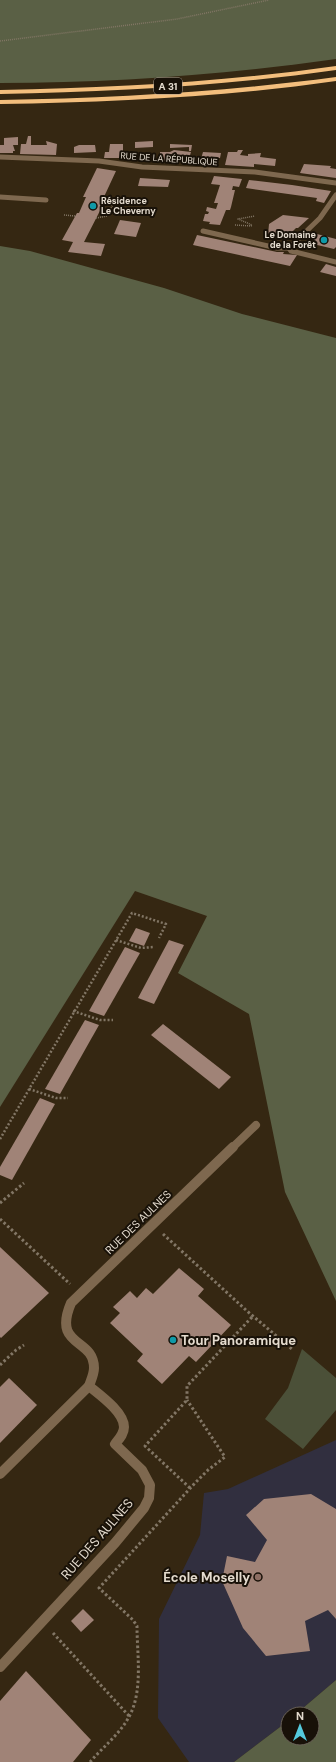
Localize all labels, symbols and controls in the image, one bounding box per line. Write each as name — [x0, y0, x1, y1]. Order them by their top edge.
road number: A 31 — [154, 78, 182, 94]
street label: RUE DE LA RÉPUBLIQUE — [120, 149, 218, 168]
place label: Résidence Le Cheverny — [101, 195, 156, 217]
marker: Résidence Le Cheverny — [88, 201, 98, 211]
place label: Le Domaine de la Forêt — [265, 229, 317, 251]
marker: Le Domaine de la Forêt — [319, 235, 329, 245]
street label: RUE DES AULNES — [102, 1187, 174, 1257]
place label: Tour Panoramique — [181, 1332, 296, 1349]
marker: Tour Panoramique — [168, 1335, 178, 1345]
street label: RUE DES AULNES — [57, 1495, 137, 1583]
place label: École Moselly — [163, 1568, 250, 1586]
marker: École Moselly — [253, 1572, 263, 1582]
north arrow — [280, 1706, 320, 1746]
text: N — [296, 1709, 304, 1723]

